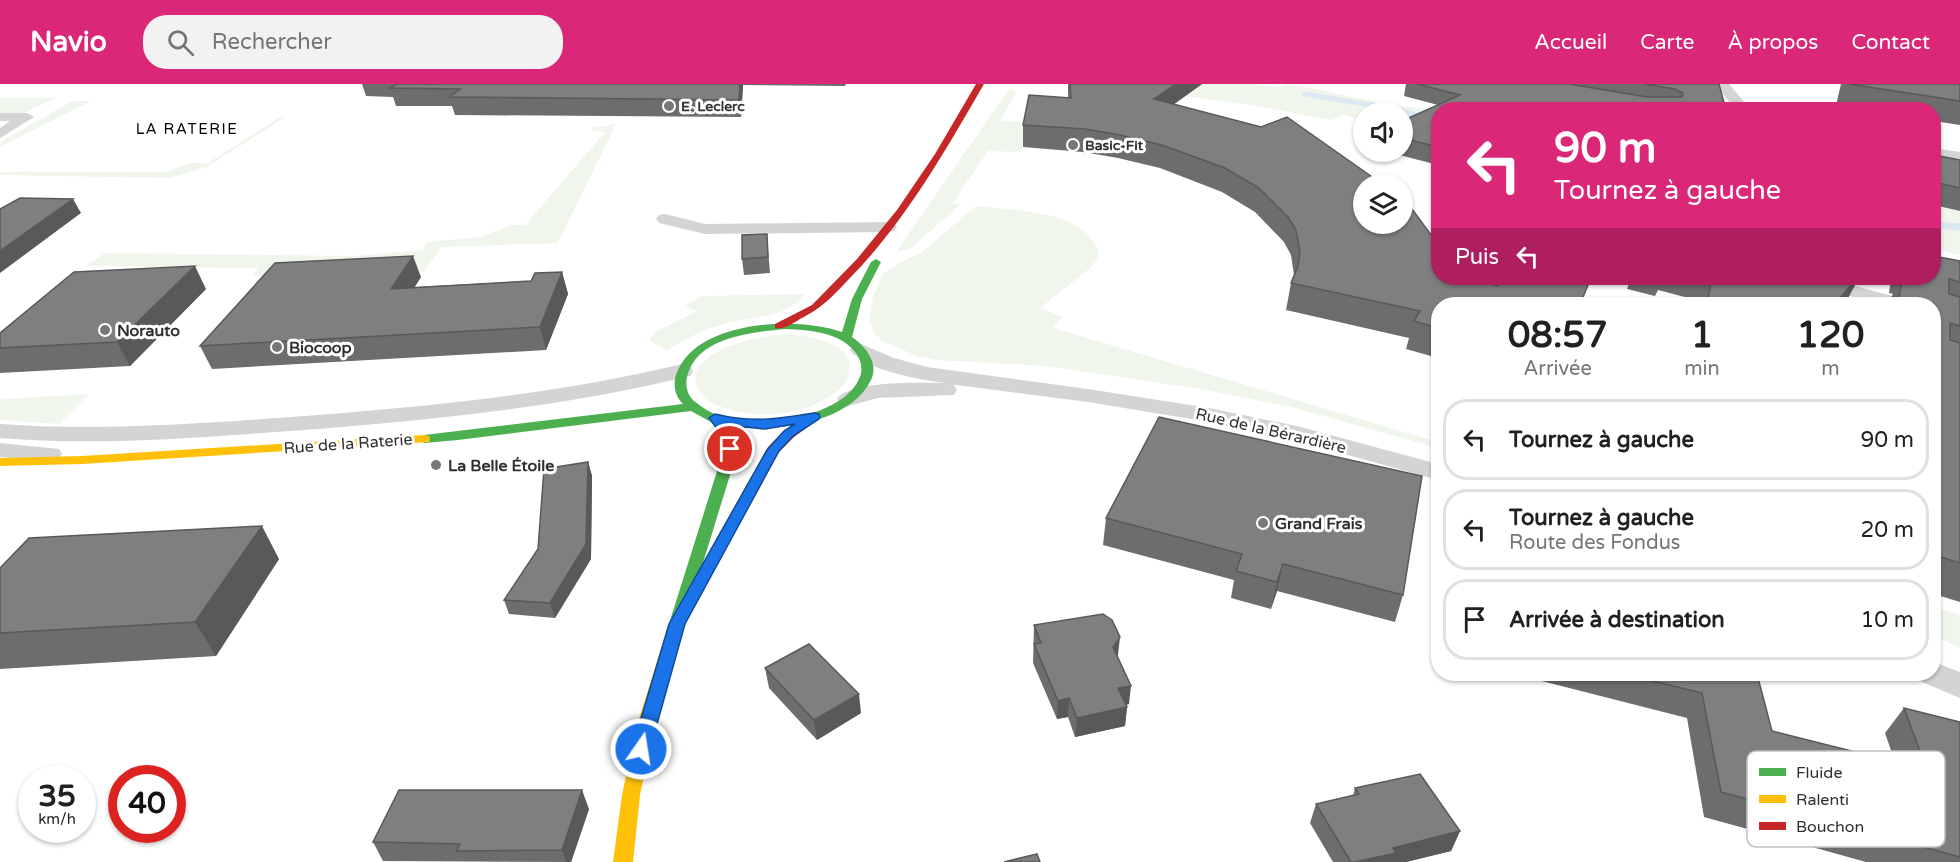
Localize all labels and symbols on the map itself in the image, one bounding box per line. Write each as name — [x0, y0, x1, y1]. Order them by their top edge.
place label: E. Leclerc — [681, 98, 745, 115]
marker: E. Leclerc — [662, 99, 676, 113]
district label: LA RATERIE — [136, 120, 238, 138]
place label: Basic-Fit — [1085, 137, 1144, 154]
marker: Basic-Fit — [1066, 138, 1080, 152]
place label: Norauto — [117, 321, 180, 341]
marker: Norauto — [98, 323, 112, 337]
place label: Biocoop — [289, 338, 352, 358]
marker: Biocoop — [270, 340, 284, 354]
street label: Rue de la Bérardière — [1194, 404, 1348, 458]
pin — [704, 423, 755, 474]
street label: Rue de la Raterie — [283, 430, 413, 458]
place label: La Belle Étoile — [448, 456, 554, 476]
marker: La Belle Étoile — [429, 458, 443, 472]
place label: Grand Frais — [1275, 514, 1363, 534]
marker: Grand Frais — [1256, 516, 1270, 530]
position arrow — [609, 717, 673, 781]
legend — [1747, 751, 1945, 847]
text: Fluide — [1796, 763, 1842, 783]
speed limit sign: 40 — [108, 765, 186, 843]
text: Ralenti — [1796, 790, 1849, 810]
text: Bouchon — [1796, 817, 1864, 837]

